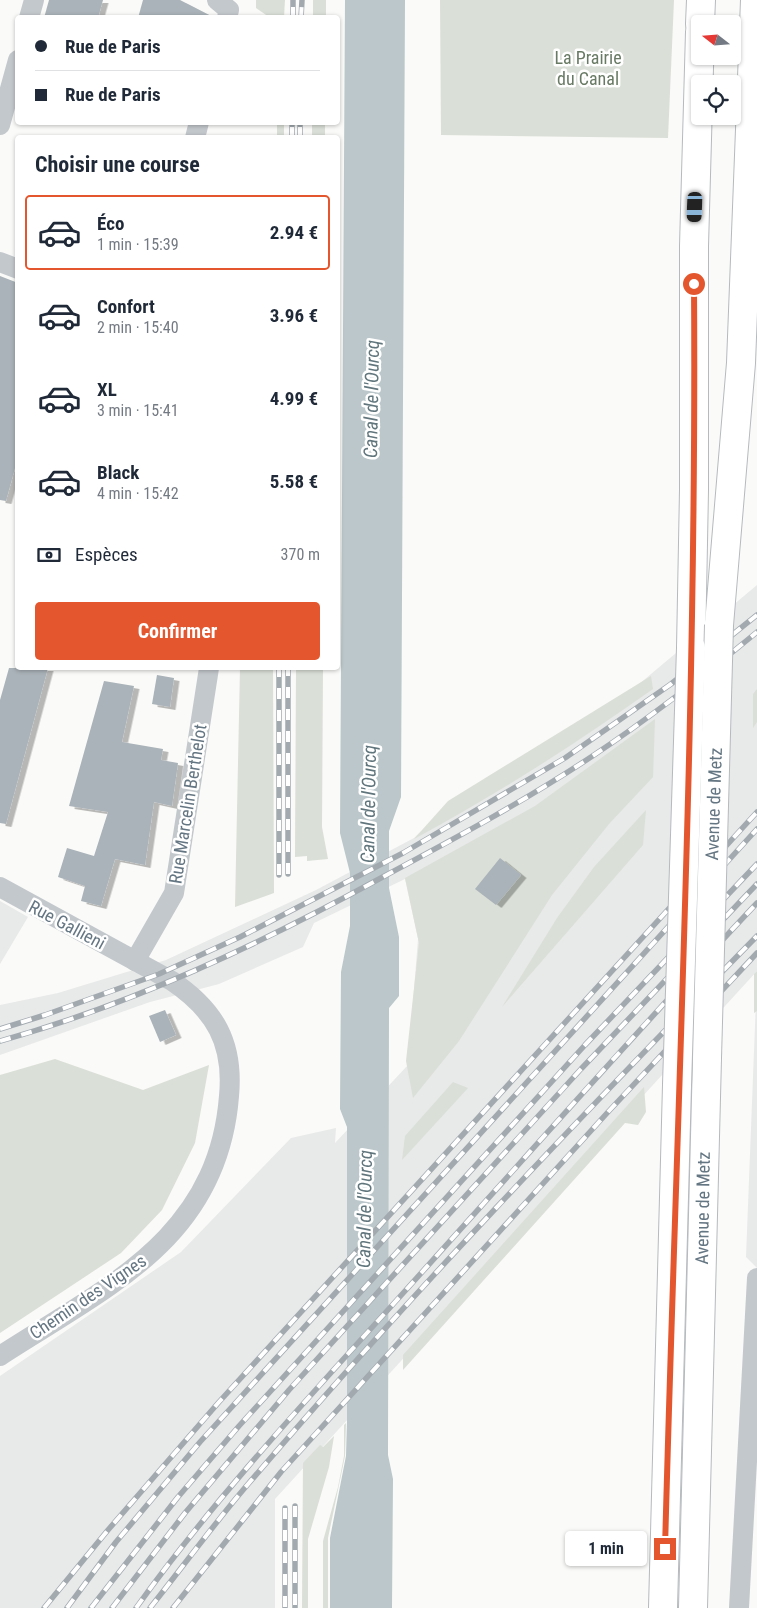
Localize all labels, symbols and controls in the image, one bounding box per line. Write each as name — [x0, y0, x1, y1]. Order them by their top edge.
north arrow — [691, 15, 741, 65]
map controls — [691, 15, 741, 125]
text: Rue de Paris — [65, 35, 161, 58]
park label: La Prairie du Canal — [554, 47, 622, 89]
button: locate — [691, 75, 741, 125]
text: Rue de Paris — [65, 83, 161, 106]
text: Choisir une course — [35, 152, 200, 177]
car — [686, 192, 703, 222]
icon: car — [37, 210, 82, 255]
text: Éco — [97, 212, 124, 235]
text: 2.94 € — [270, 221, 318, 244]
text: 1 min · 15:39 — [97, 235, 179, 254]
route start — [683, 273, 705, 295]
icon: car — [37, 293, 82, 338]
text: Confort — [97, 295, 155, 318]
text: 3.96 € — [270, 304, 318, 327]
text: 2 min · 15:40 — [97, 318, 179, 337]
water label: Canal de l'Ourcq — [359, 340, 384, 458]
icon: car — [37, 376, 82, 421]
text: XL — [97, 378, 117, 401]
text: 4.99 € — [270, 387, 318, 410]
text: 3 min · 15:41 — [97, 401, 179, 420]
icon: car — [37, 459, 82, 504]
text: Black — [97, 461, 139, 484]
text: 5.58 € — [270, 470, 318, 493]
text: 4 min · 15:42 — [97, 484, 179, 503]
icon: cash — [35, 541, 63, 569]
text: Espèces — [75, 543, 138, 566]
text: 370 m — [281, 545, 320, 564]
button: Confirmer — [35, 602, 320, 660]
street label: Rue Marcelin Berthelot — [165, 723, 210, 885]
water label: Canal de l'Ourcq — [356, 745, 381, 863]
street label: Avenue de Metz — [701, 747, 726, 861]
street label: Rue Gallieni — [25, 896, 109, 953]
water label: Canal de l'Ourcq — [352, 1150, 377, 1268]
street label: Avenue de Metz — [691, 1151, 714, 1265]
street label: Chemin des Vignes — [25, 1250, 150, 1343]
callout: 1 min — [565, 1532, 648, 1566]
route end — [654, 1538, 676, 1560]
text: 1 min — [588, 1539, 624, 1558]

